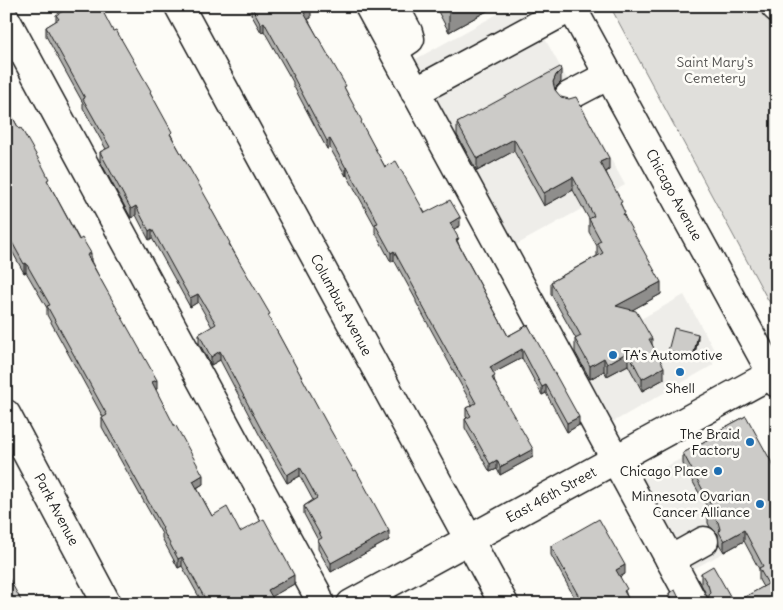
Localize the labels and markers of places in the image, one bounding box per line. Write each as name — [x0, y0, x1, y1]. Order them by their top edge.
place label: TA's Automotive — [623, 346, 723, 364]
marker: TA's Automotive — [607, 349, 619, 361]
marker: Shell — [674, 366, 686, 378]
place label: Shell — [665, 379, 695, 397]
place label: The Braid Factory — [680, 425, 740, 459]
marker: The Braid Factory — [744, 436, 756, 448]
place label: Chicago Place — [620, 462, 708, 480]
marker: Chicago Place — [712, 465, 724, 477]
place label: Minnesota Ovarian Cancer Alliance — [631, 487, 750, 521]
marker: Minnesota Ovarian Cancer Alliance — [754, 498, 766, 510]

